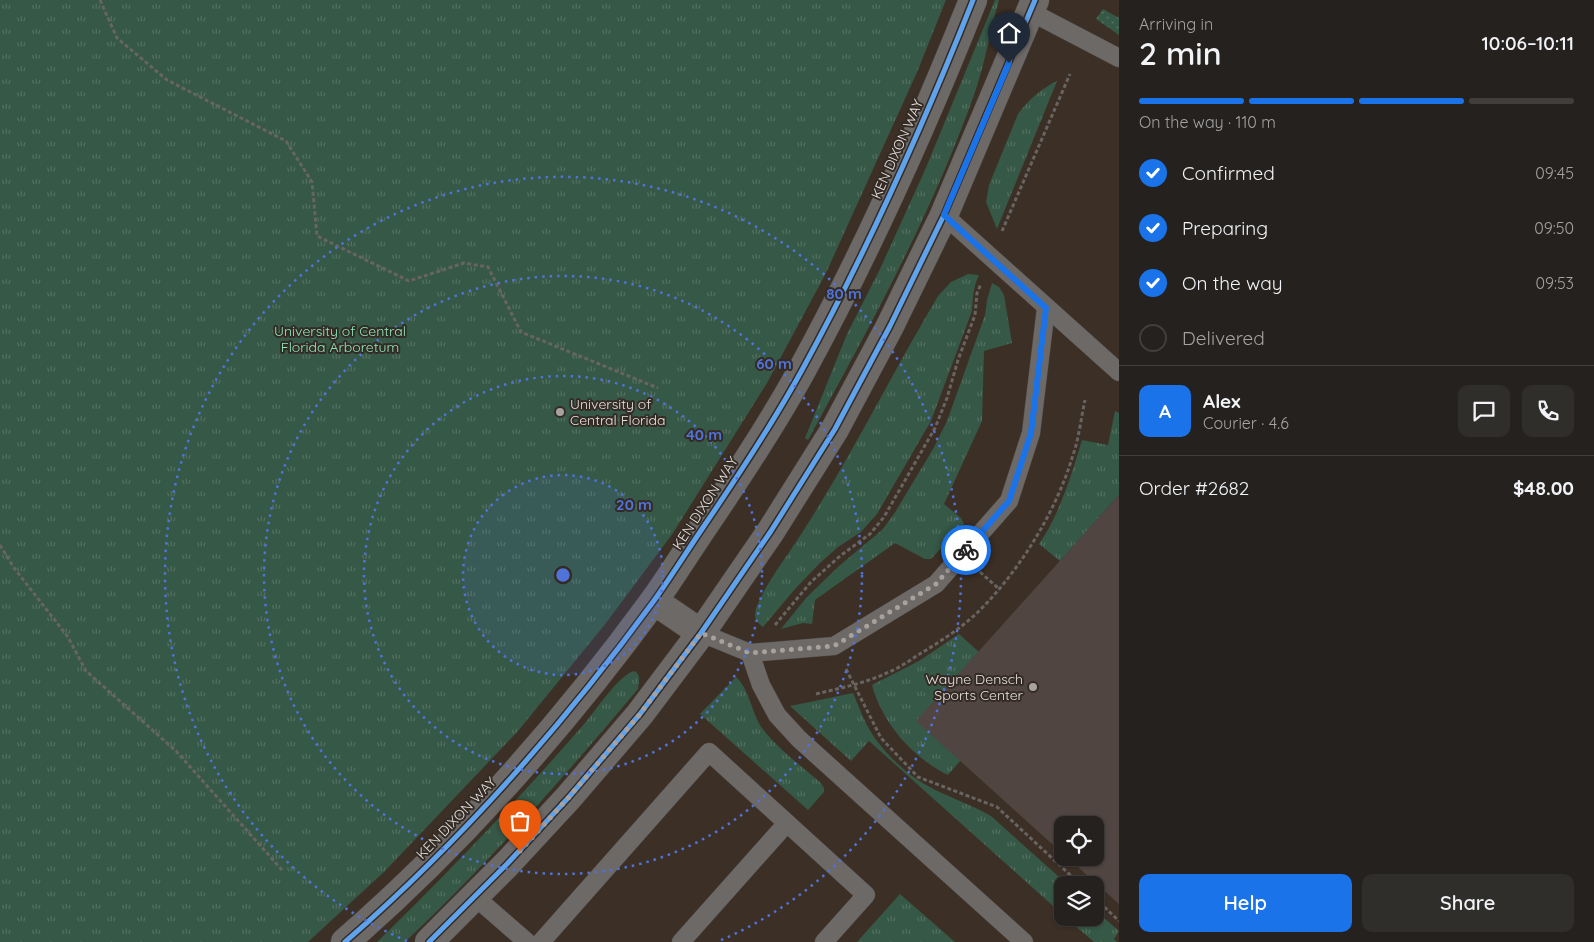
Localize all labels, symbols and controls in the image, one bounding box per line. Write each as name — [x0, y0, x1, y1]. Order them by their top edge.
pin — [988, 12, 1030, 63]
text: Arriving in — [1139, 14, 1213, 34]
icon: home — [995, 19, 1023, 47]
text: 10:06–10:11 — [1482, 31, 1574, 55]
text: 2 min — [1139, 33, 1222, 73]
street label: KEN DIXON WAY — [867, 96, 927, 202]
text: On the way · 110 m — [1139, 112, 1276, 132]
icon: check — [1139, 159, 1167, 187]
text: Confirmed — [1182, 161, 1275, 185]
text: 09:45 — [1535, 163, 1574, 183]
icon: check — [1139, 214, 1167, 242]
text: Preparing — [1182, 216, 1268, 240]
text: 09:50 — [1534, 218, 1574, 238]
icon: check — [1139, 269, 1167, 297]
text: On the way — [1182, 271, 1283, 295]
text: 09:53 — [1535, 273, 1574, 293]
text: 80 m — [826, 284, 862, 303]
park label: University of Central Florida Arboretum — [274, 322, 406, 356]
text: Delivered — [1182, 326, 1265, 350]
text: 60 m — [756, 354, 792, 373]
button: chat — [1458, 385, 1510, 437]
button: phone — [1522, 385, 1574, 437]
text: Alex — [1203, 389, 1241, 413]
place label: University of Central Florida — [570, 395, 665, 429]
text: A — [1159, 399, 1171, 423]
marker: University of Central Florida — [554, 406, 566, 418]
text: Courier · 4.6 — [1203, 413, 1289, 433]
text: 40 m — [686, 425, 722, 444]
street label: KEN DIXON WAY — [668, 453, 742, 553]
text: Order #2682 — [1139, 476, 1249, 500]
text: $48.00 — [1513, 476, 1574, 500]
text: 20 m — [616, 495, 652, 514]
courier — [941, 525, 991, 575]
icon: bike — [952, 536, 980, 564]
centre of rings — [554, 566, 572, 584]
place label: Wayne Densch Sports Center — [925, 670, 1024, 704]
marker: Wayne Densch Sports Center — [1027, 681, 1039, 693]
street label: KEN DIXON WAY — [412, 773, 500, 863]
pin — [499, 800, 541, 851]
icon: bag — [506, 807, 534, 835]
map controls — [1054, 816, 1104, 926]
button: locate — [1054, 816, 1104, 866]
button: Help — [1139, 874, 1352, 932]
button: Share — [1362, 874, 1574, 932]
button: layers — [1054, 876, 1104, 926]

